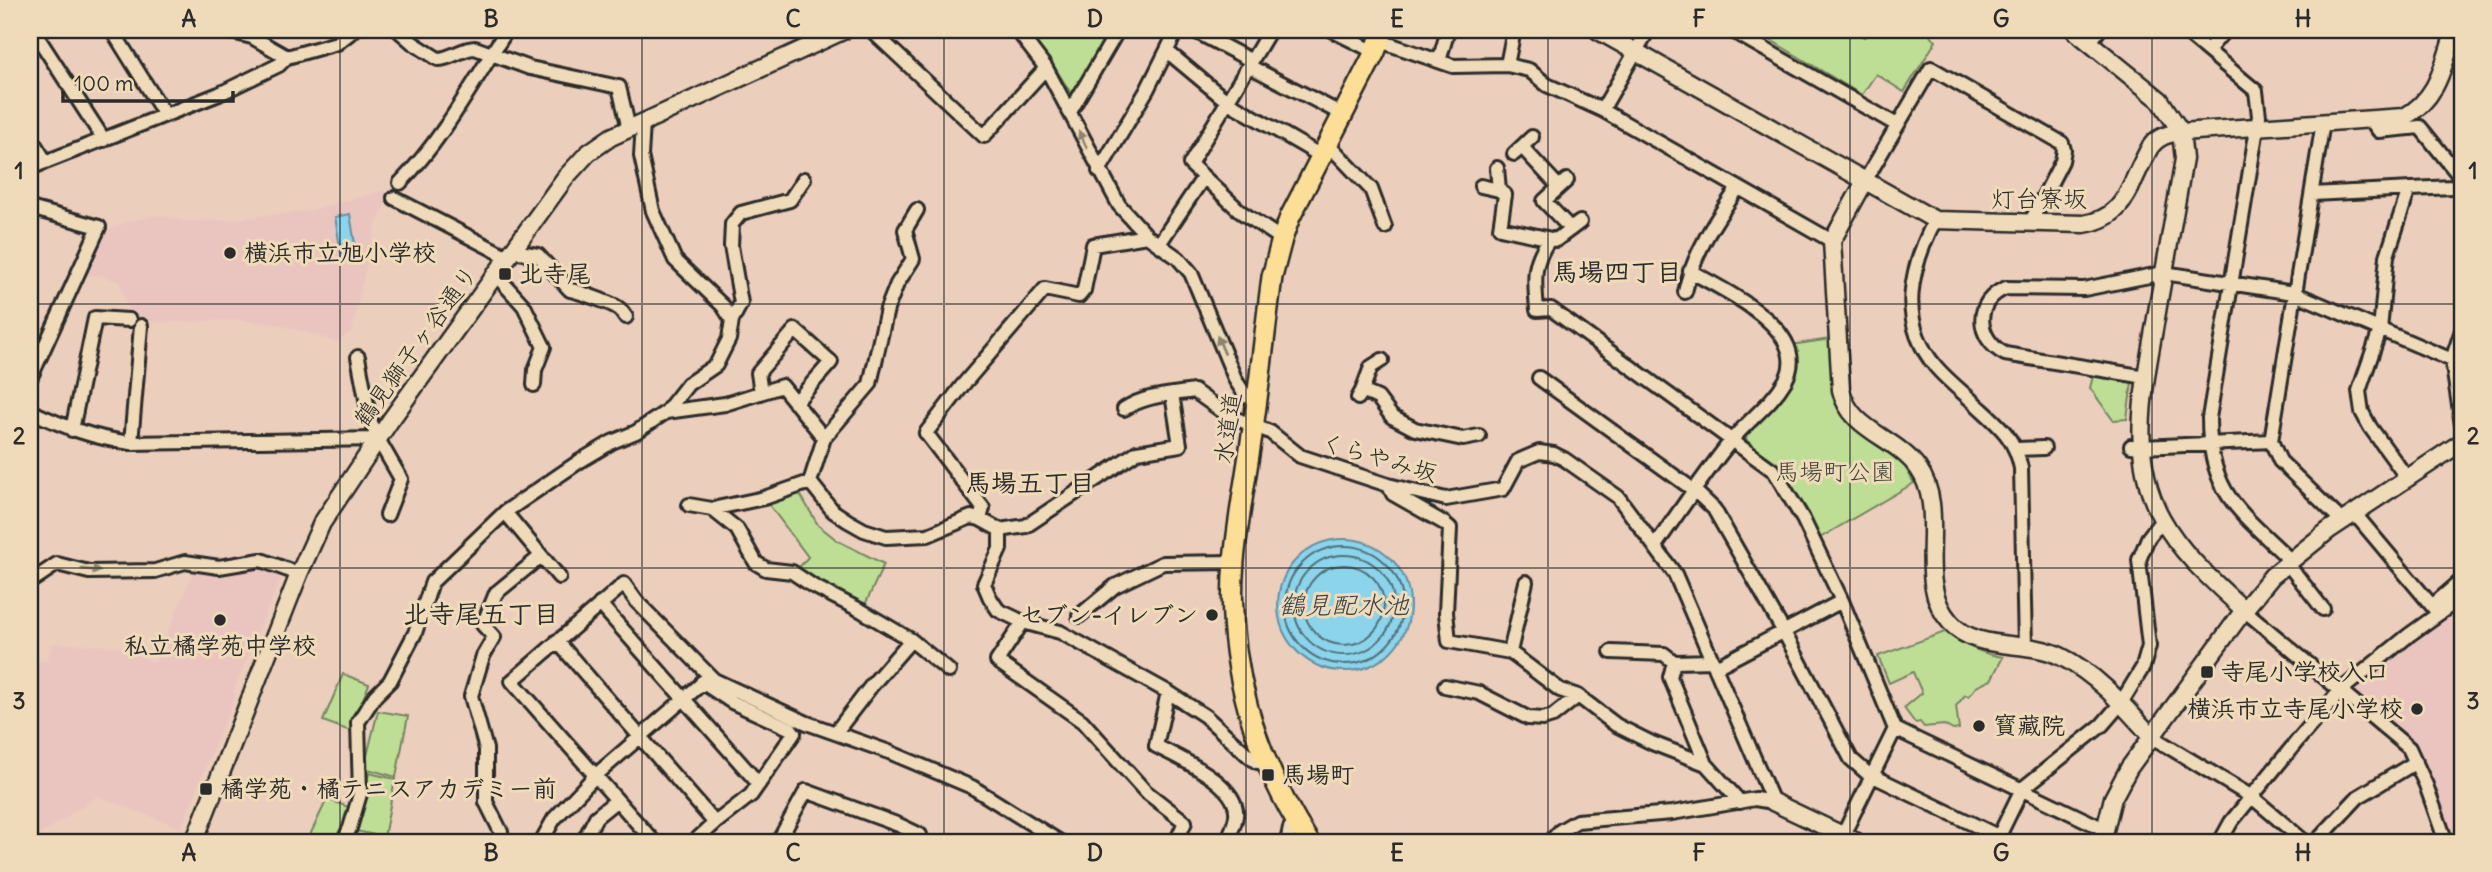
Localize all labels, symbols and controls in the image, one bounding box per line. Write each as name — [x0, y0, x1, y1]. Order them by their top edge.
text: A — [182, 4, 197, 33]
text: B — [483, 4, 499, 33]
text: C — [785, 4, 801, 33]
text: D — [1087, 4, 1103, 33]
text: E — [1390, 4, 1404, 33]
text: F — [1692, 4, 1706, 33]
text: G — [1993, 4, 2009, 33]
text: H — [2295, 4, 2311, 33]
scale bar — [63, 60, 233, 104]
text: 100 m — [74, 70, 133, 97]
one-way arrow — [1077, 130, 1089, 150]
text: 1 — [14, 156, 24, 185]
text: 1 — [2468, 156, 2478, 185]
street label: 灯台寮坂 — [1991, 183, 2087, 213]
place label: 横浜市立旭小学校 — [244, 237, 436, 267]
marker: 横浜市立旭小学校 — [222, 245, 238, 261]
district label: 馬場四丁目 — [1552, 255, 1682, 288]
place label: 北寺尾 — [519, 258, 591, 288]
street label: 鶴見獅子ヶ谷通り — [347, 259, 484, 432]
marker: 北寺尾 — [497, 266, 513, 282]
one-way arrow — [1215, 335, 1227, 355]
street label: 水道道 — [1207, 390, 1247, 466]
text: 2 — [13, 421, 26, 450]
text: 2 — [2467, 421, 2480, 450]
street label: くらやみ坂 — [1317, 426, 1441, 488]
park label: 馬場町公園 — [1775, 456, 1895, 486]
district label: 馬場五丁目 — [965, 466, 1095, 499]
one-way arrow — [80, 565, 102, 576]
water label: 鶴見配水池 — [1279, 588, 1410, 621]
district label: 北寺尾五丁目 — [403, 597, 559, 630]
place label: セブン-イレブン — [1020, 599, 1198, 629]
marker: セブン-イレブン — [1204, 607, 1220, 623]
marker: 私立橘学苑中学校 — [212, 612, 228, 628]
place label: 私立橘学苑中学校 — [124, 630, 316, 660]
place label: 寺尾小学校入口 — [2221, 656, 2389, 686]
marker: 寺尾小学校入口 — [2199, 664, 2215, 680]
text: 3 — [12, 686, 26, 715]
text: 3 — [2466, 686, 2480, 715]
place label: 横浜市立寺尾小学校 — [2187, 693, 2403, 723]
marker: 横浜市立寺尾小学校 — [2409, 701, 2425, 717]
place label: 寳藏院 — [1993, 710, 2065, 740]
marker: 寳藏院 — [1971, 718, 1987, 734]
place label: 馬場町 — [1282, 759, 1354, 789]
marker: 馬場町 — [1260, 767, 1276, 783]
place label: 橘学苑・橘テニスアカデミー前 — [220, 773, 556, 803]
marker: 橘学苑・橘テニスアカデミー前 — [198, 781, 214, 797]
text: A — [182, 838, 197, 867]
text: B — [483, 838, 499, 867]
text: C — [785, 838, 801, 867]
text: D — [1087, 838, 1103, 867]
text: E — [1390, 838, 1404, 867]
text: F — [1692, 838, 1706, 867]
text: G — [1993, 838, 2009, 867]
text: H — [2295, 838, 2311, 867]

